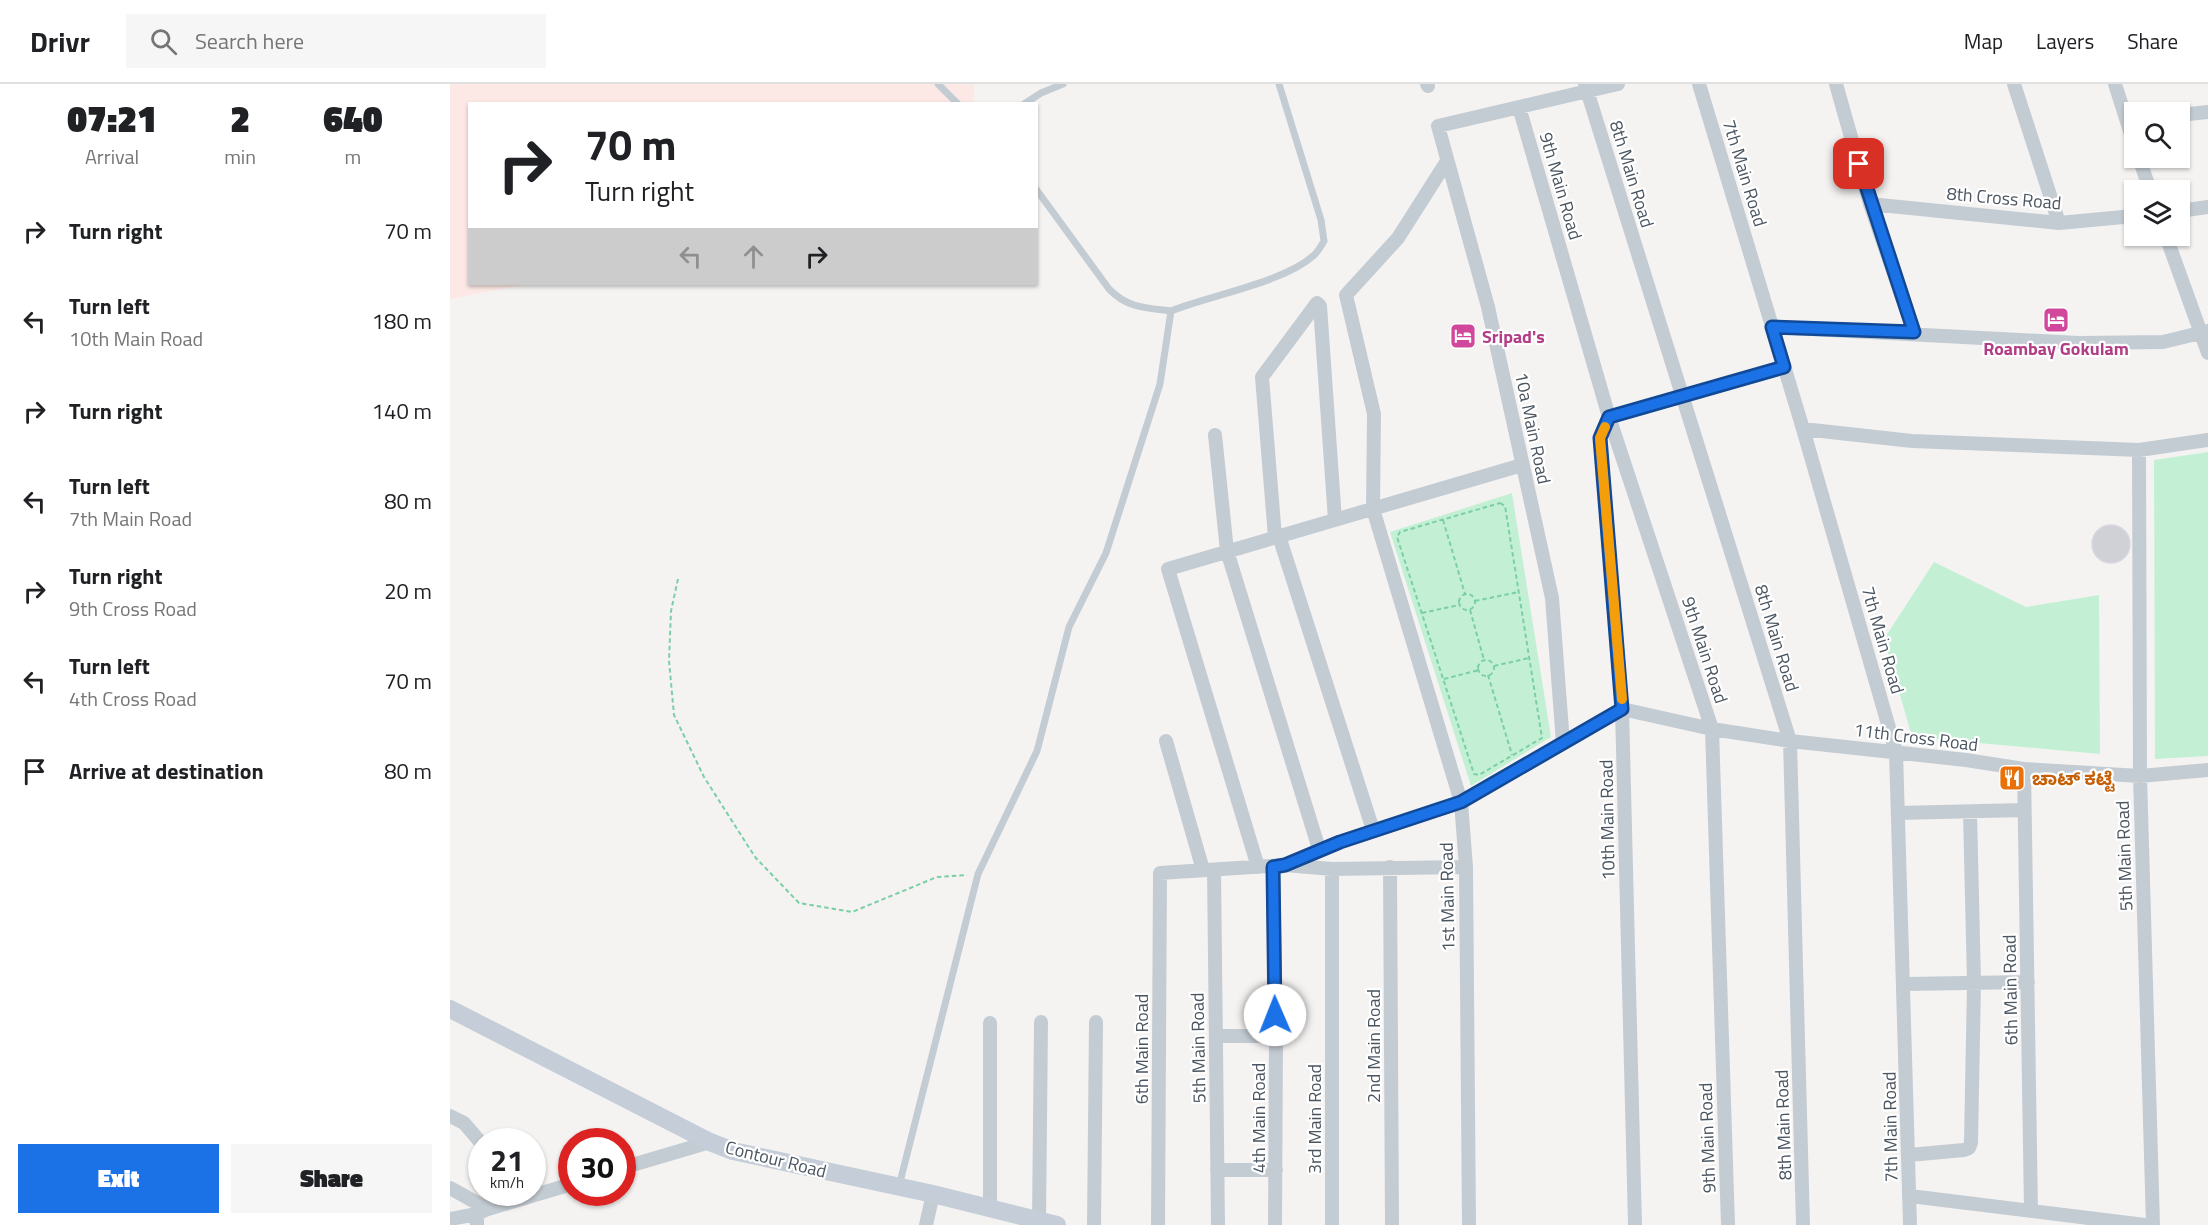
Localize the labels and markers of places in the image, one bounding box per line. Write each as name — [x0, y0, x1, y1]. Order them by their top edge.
pin — [1833, 138, 1884, 189]
hotel icon: Roambay Gokulam — [2041, 305, 2071, 335]
hotel icon: Sripad's — [1448, 321, 1478, 351]
place label: Sripad's — [1482, 323, 1545, 350]
place label: Roambay Gokulam — [1983, 335, 2129, 362]
restaurant icon: ಚಾಟ್ ಕಟ್ಟೆ — [1997, 763, 2027, 793]
place label: ಚಾಟ್ ಕಟ್ಟೆ — [2032, 765, 2115, 792]

